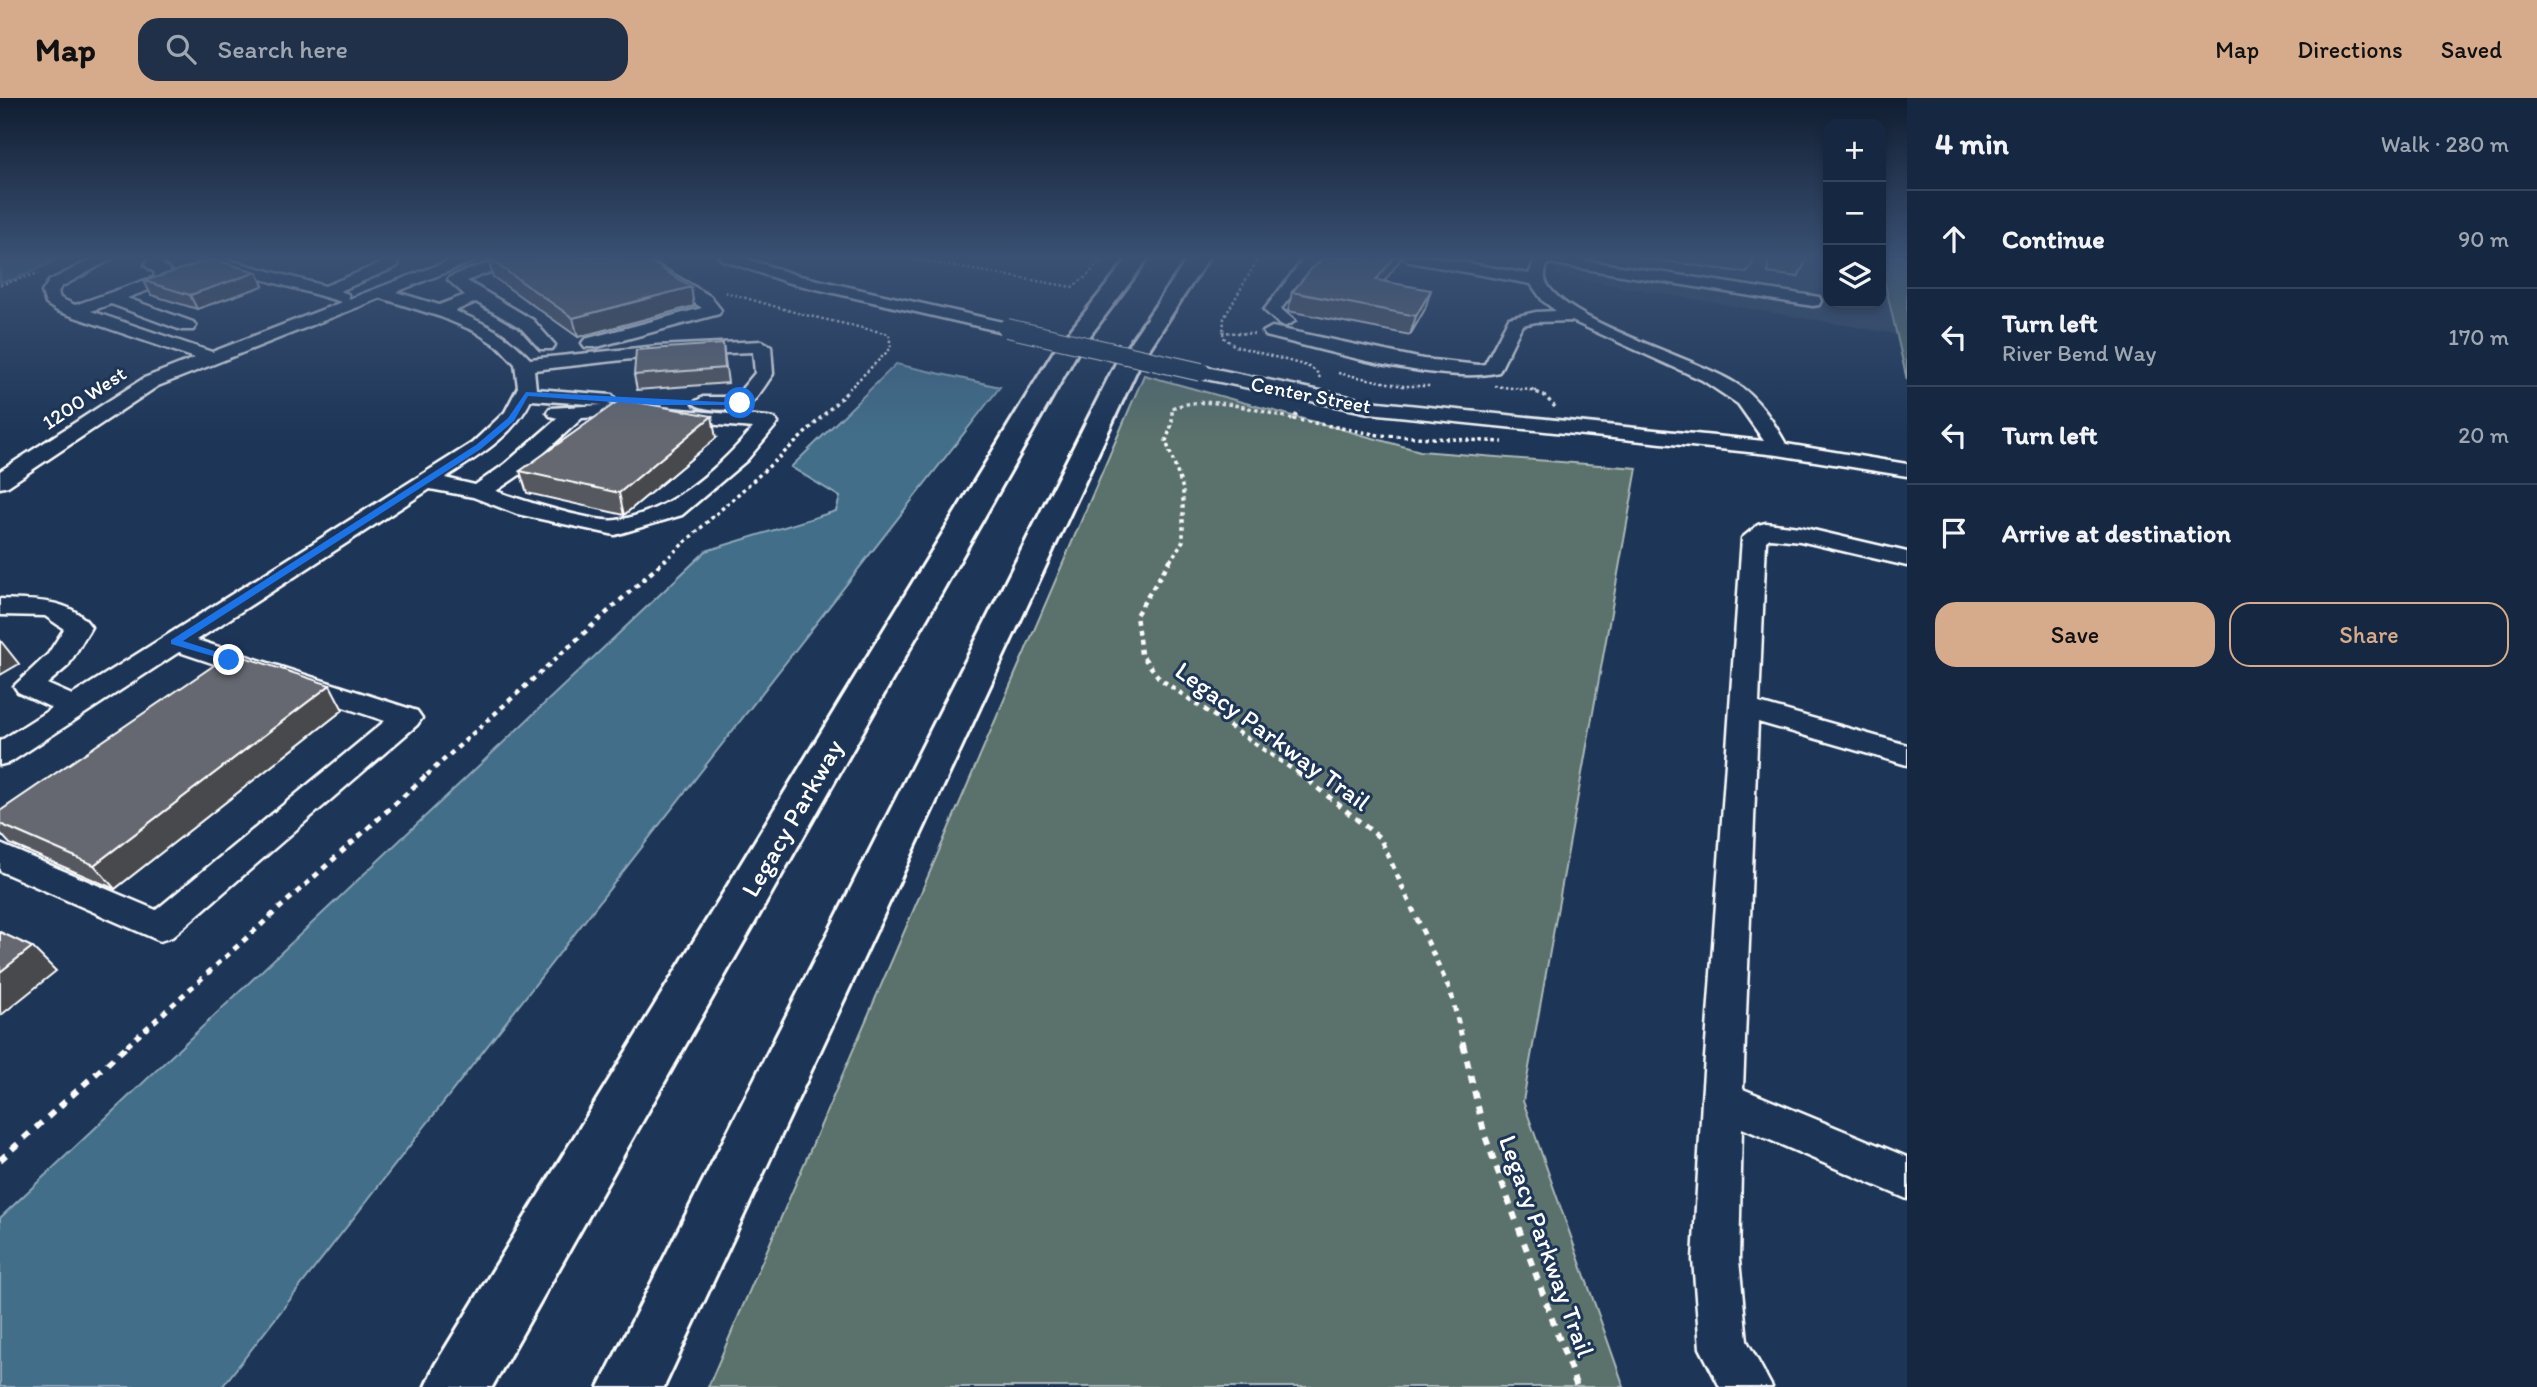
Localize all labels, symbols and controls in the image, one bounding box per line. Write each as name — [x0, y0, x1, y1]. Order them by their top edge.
search box — [138, 18, 628, 81]
text: Map — [35, 30, 96, 69]
icon: search — [162, 30, 200, 68]
text: Search here — [218, 33, 348, 65]
text: Map — [2215, 35, 2259, 64]
text: Directions — [2297, 35, 2403, 64]
text: Saved — [2441, 35, 2502, 64]
map controls — [1823, 119, 1886, 308]
button: + — [1823, 119, 1886, 182]
text: 4 min — [1935, 125, 2009, 162]
text: Walk · 280 m — [2381, 130, 2509, 158]
button: − — [1823, 182, 1886, 245]
icon: ahead — [1935, 220, 1973, 258]
text: Continue — [2002, 223, 2105, 255]
text: 90 m — [2458, 225, 2509, 253]
button: layers — [1823, 245, 1886, 308]
text: Turn left — [2002, 307, 2098, 339]
icon: left — [1935, 318, 1973, 356]
text: 170 m — [2448, 323, 2509, 351]
text: River Bend Way — [2002, 339, 2156, 367]
street label: 1200 West — [37, 360, 131, 435]
street label: Center Street — [1249, 371, 1373, 418]
route start — [724, 387, 755, 418]
icon: left — [1935, 416, 1973, 454]
text: Turn left — [2002, 419, 2098, 451]
text: 20 m — [2458, 421, 2509, 449]
icon: arrive — [1935, 514, 1973, 552]
text: Arrive at destination — [2002, 517, 2231, 549]
button: Save — [1935, 602, 2215, 667]
button: Share — [2229, 602, 2509, 667]
route end — [213, 644, 244, 675]
street label: Legacy Parkway Trail — [1169, 654, 1377, 818]
street label: Legacy Parkway — [734, 733, 850, 903]
street label: Legacy Parkway Trail — [1492, 1131, 1602, 1361]

